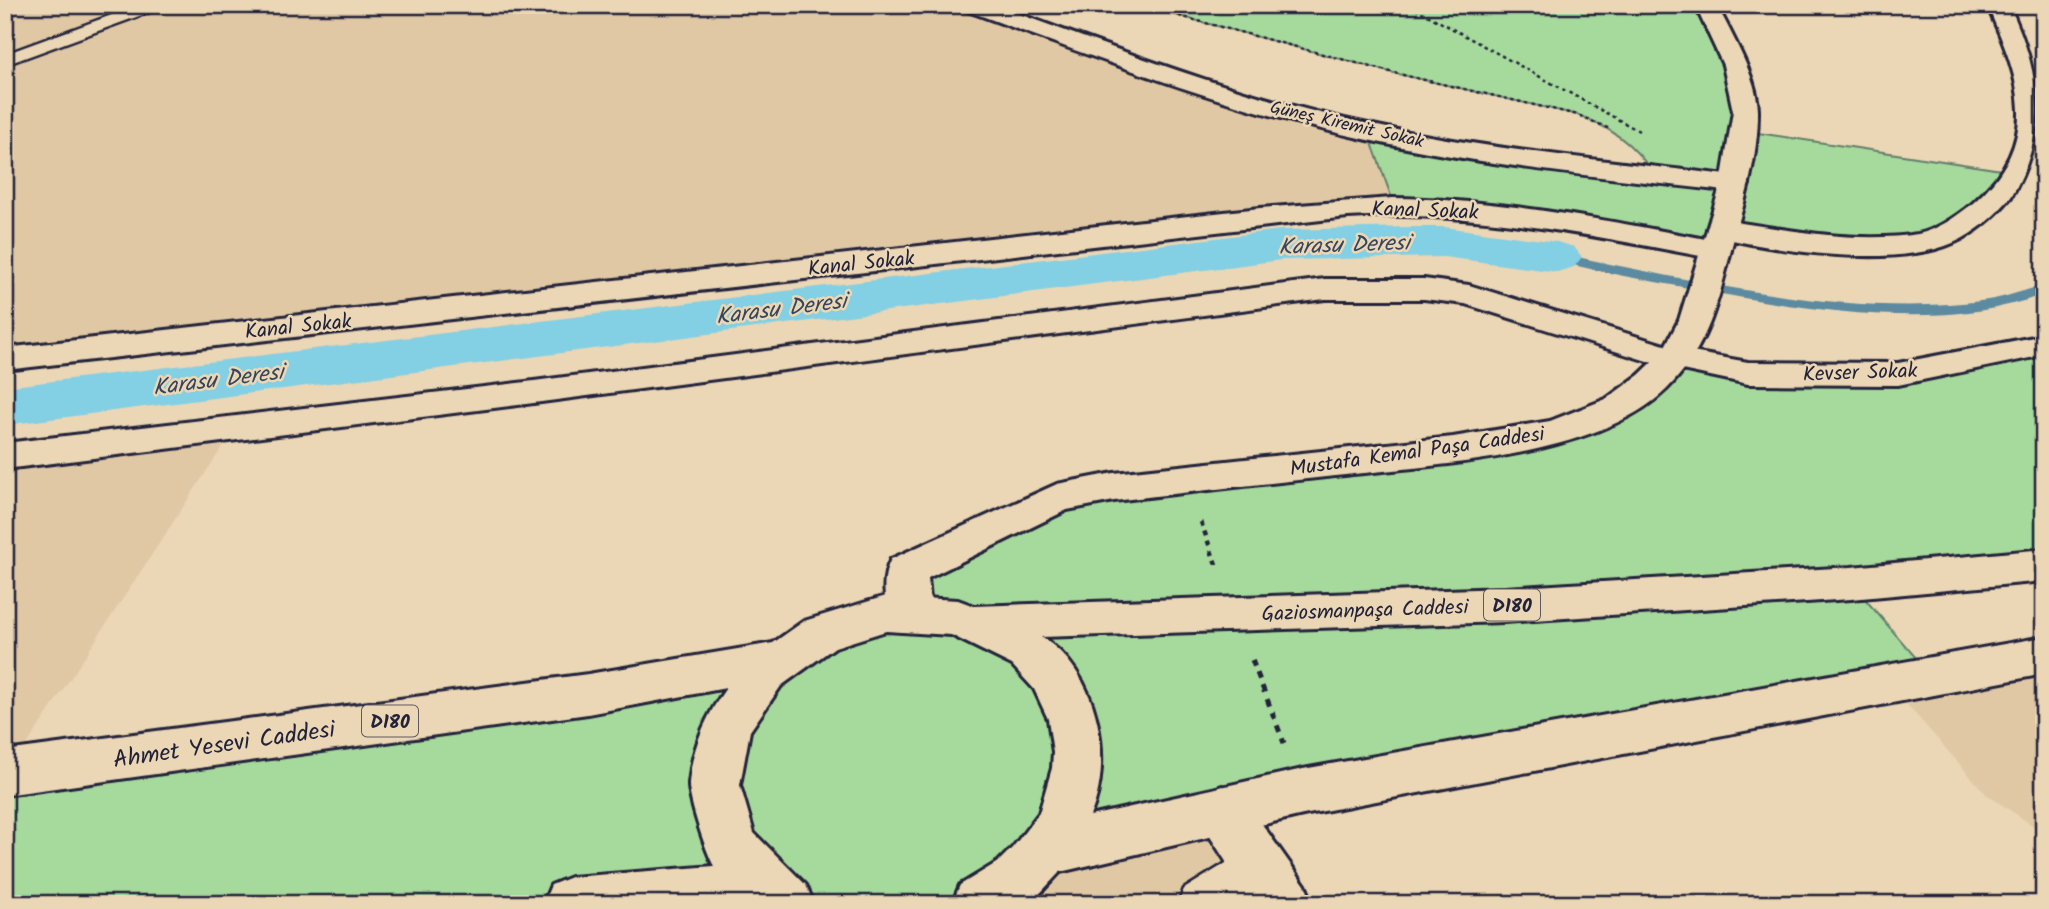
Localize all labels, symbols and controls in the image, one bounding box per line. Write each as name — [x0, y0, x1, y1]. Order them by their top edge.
street label: Güneş Kiremit Sokak — [1267, 94, 1427, 157]
street label: Kanal Sokak — [1371, 193, 1479, 230]
water label: Karasu Deresi — [1278, 226, 1415, 266]
street label: Kanal Sokak — [806, 242, 916, 286]
water label: Karasu Deresi — [714, 284, 853, 336]
street label: Kanal Sokak — [243, 305, 353, 349]
water label: Karasu Deresi — [151, 355, 290, 407]
street label: Kevser Sokak — [1802, 355, 1918, 392]
street label: Mustafa Kemal Paşa Caddesi — [1288, 418, 1548, 487]
road number: D180 — [1484, 590, 1540, 620]
street label: Gaziosmanpaşa Caddesi — [1261, 591, 1470, 632]
road number: D180 — [362, 706, 418, 736]
street label: Ahmet Yesevi Caddesi — [111, 710, 339, 780]

